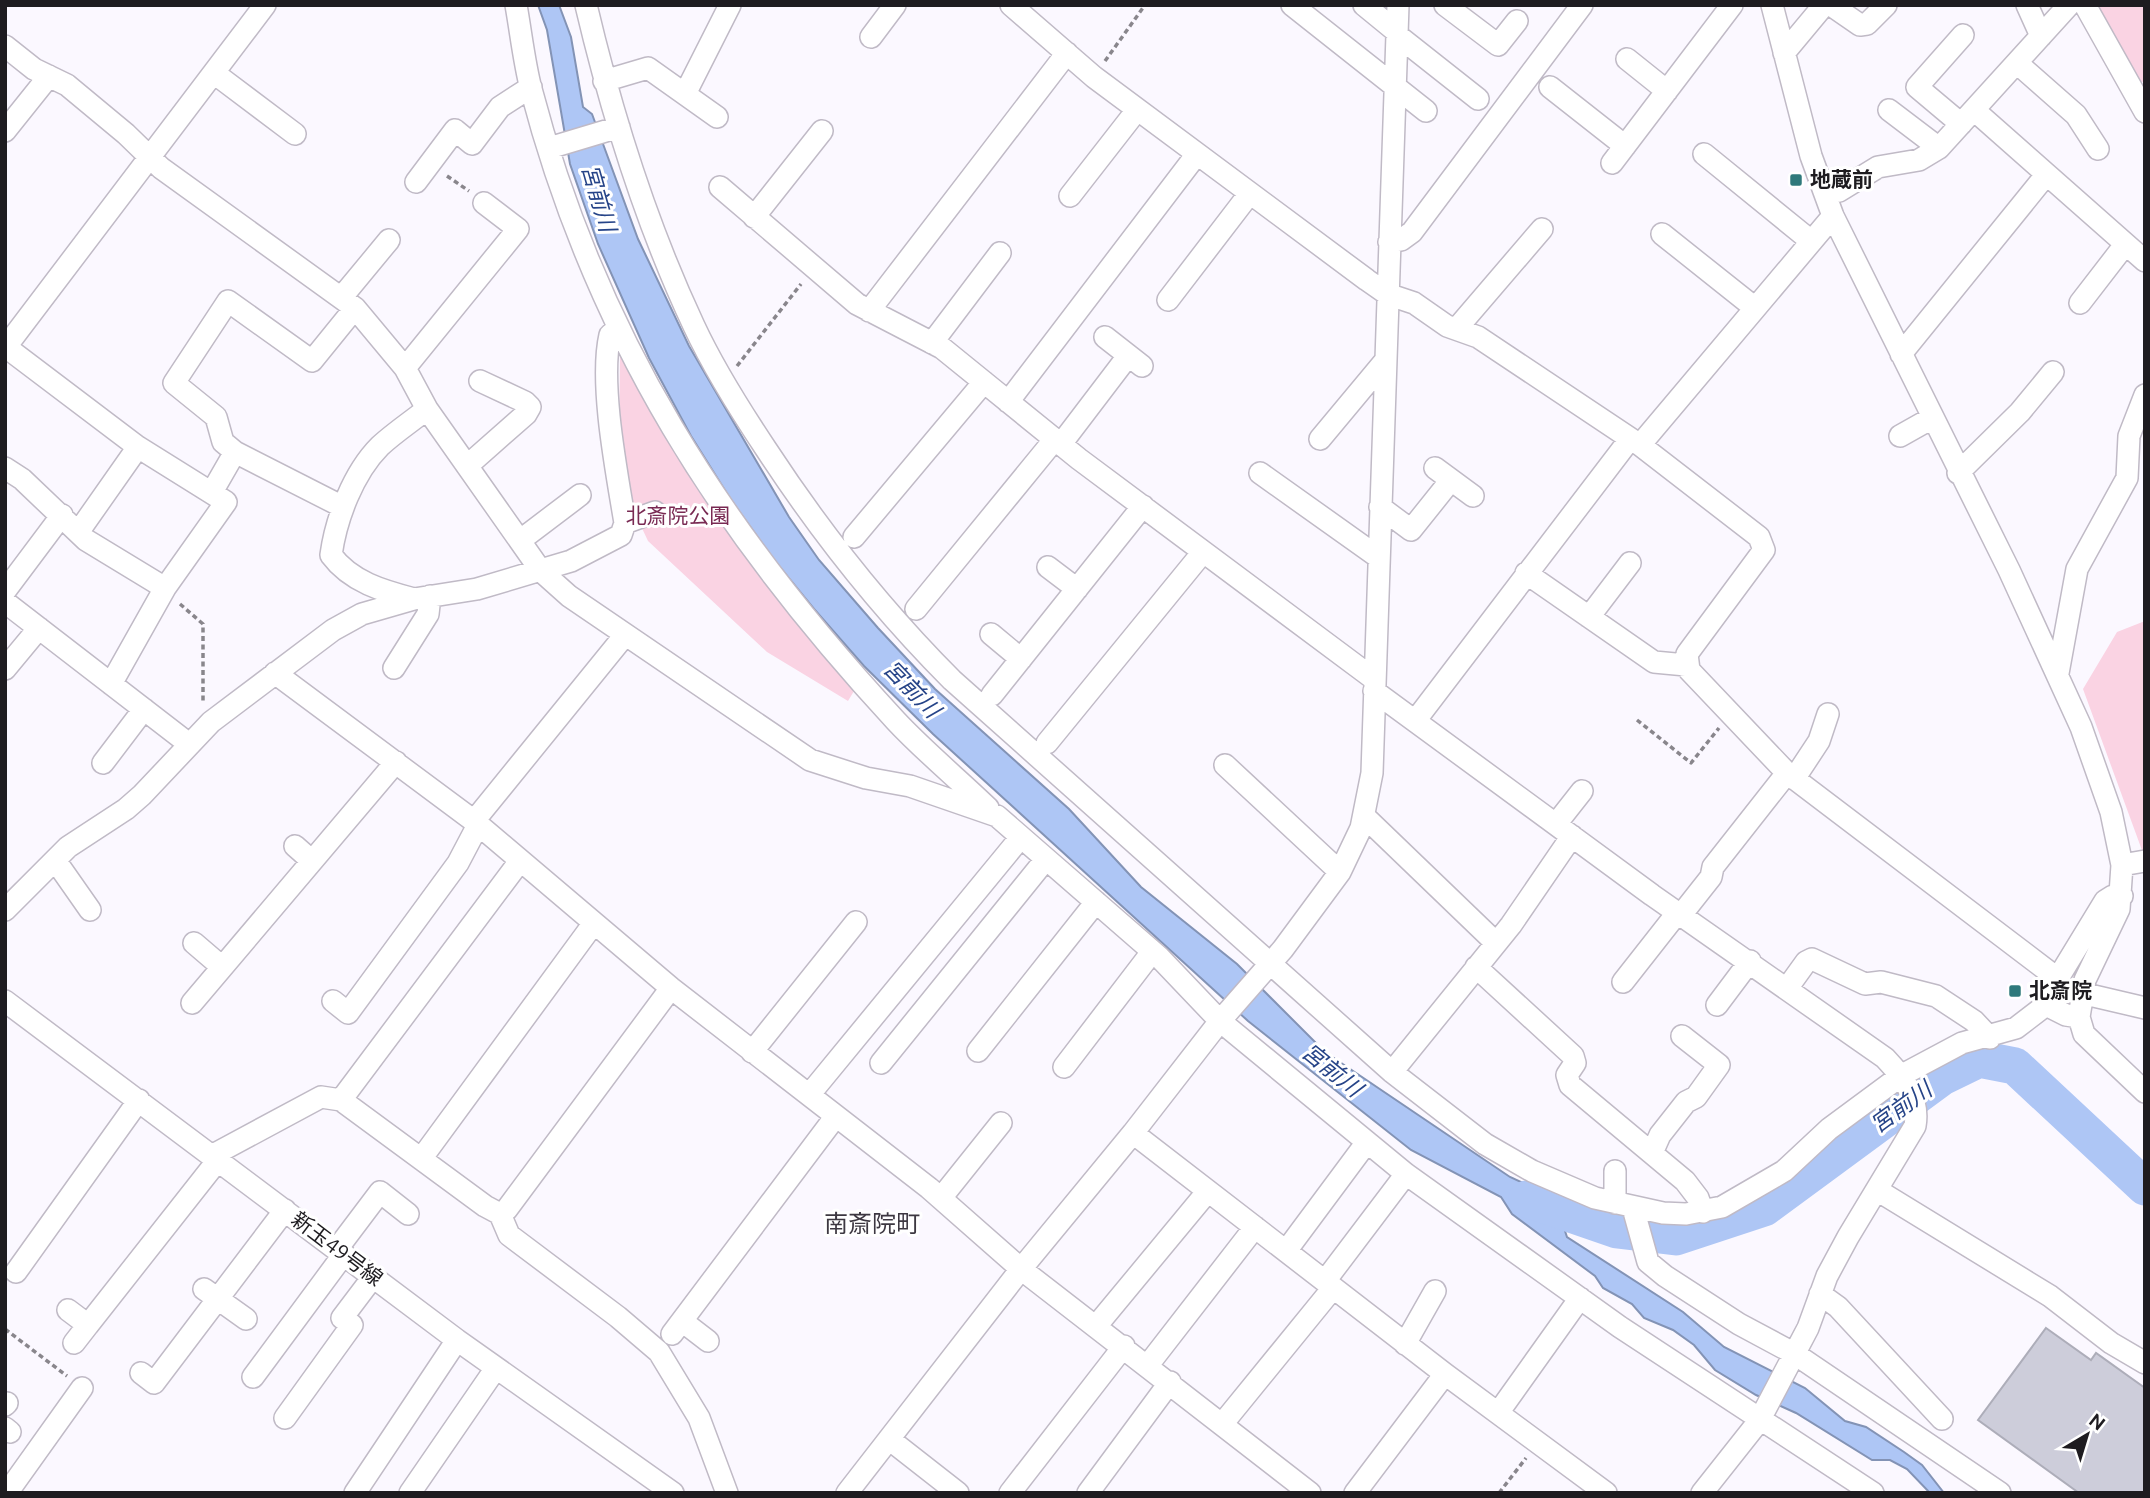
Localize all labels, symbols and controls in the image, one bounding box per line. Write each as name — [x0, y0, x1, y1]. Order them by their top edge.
water label: 宮前川 — [578, 161, 622, 237]
place label: 地蔵前 — [1810, 167, 1873, 191]
marker: 地蔵前 — [1788, 172, 1804, 188]
park label: 北斎院公園 — [626, 503, 731, 527]
water label: 宮前川 — [879, 655, 947, 724]
place label: 北斎院 — [2029, 978, 2092, 1002]
marker: 北斎院 — [2007, 983, 2023, 999]
water label: 宮前川 — [1298, 1038, 1369, 1103]
water label: 宮前川 — [1865, 1074, 1938, 1137]
street label: 新玉49号線 — [287, 1206, 388, 1290]
district label: 南斎院町 — [824, 1210, 920, 1237]
north arrow — [2052, 1400, 2122, 1470]
text: N — [2085, 1409, 2110, 1435]

